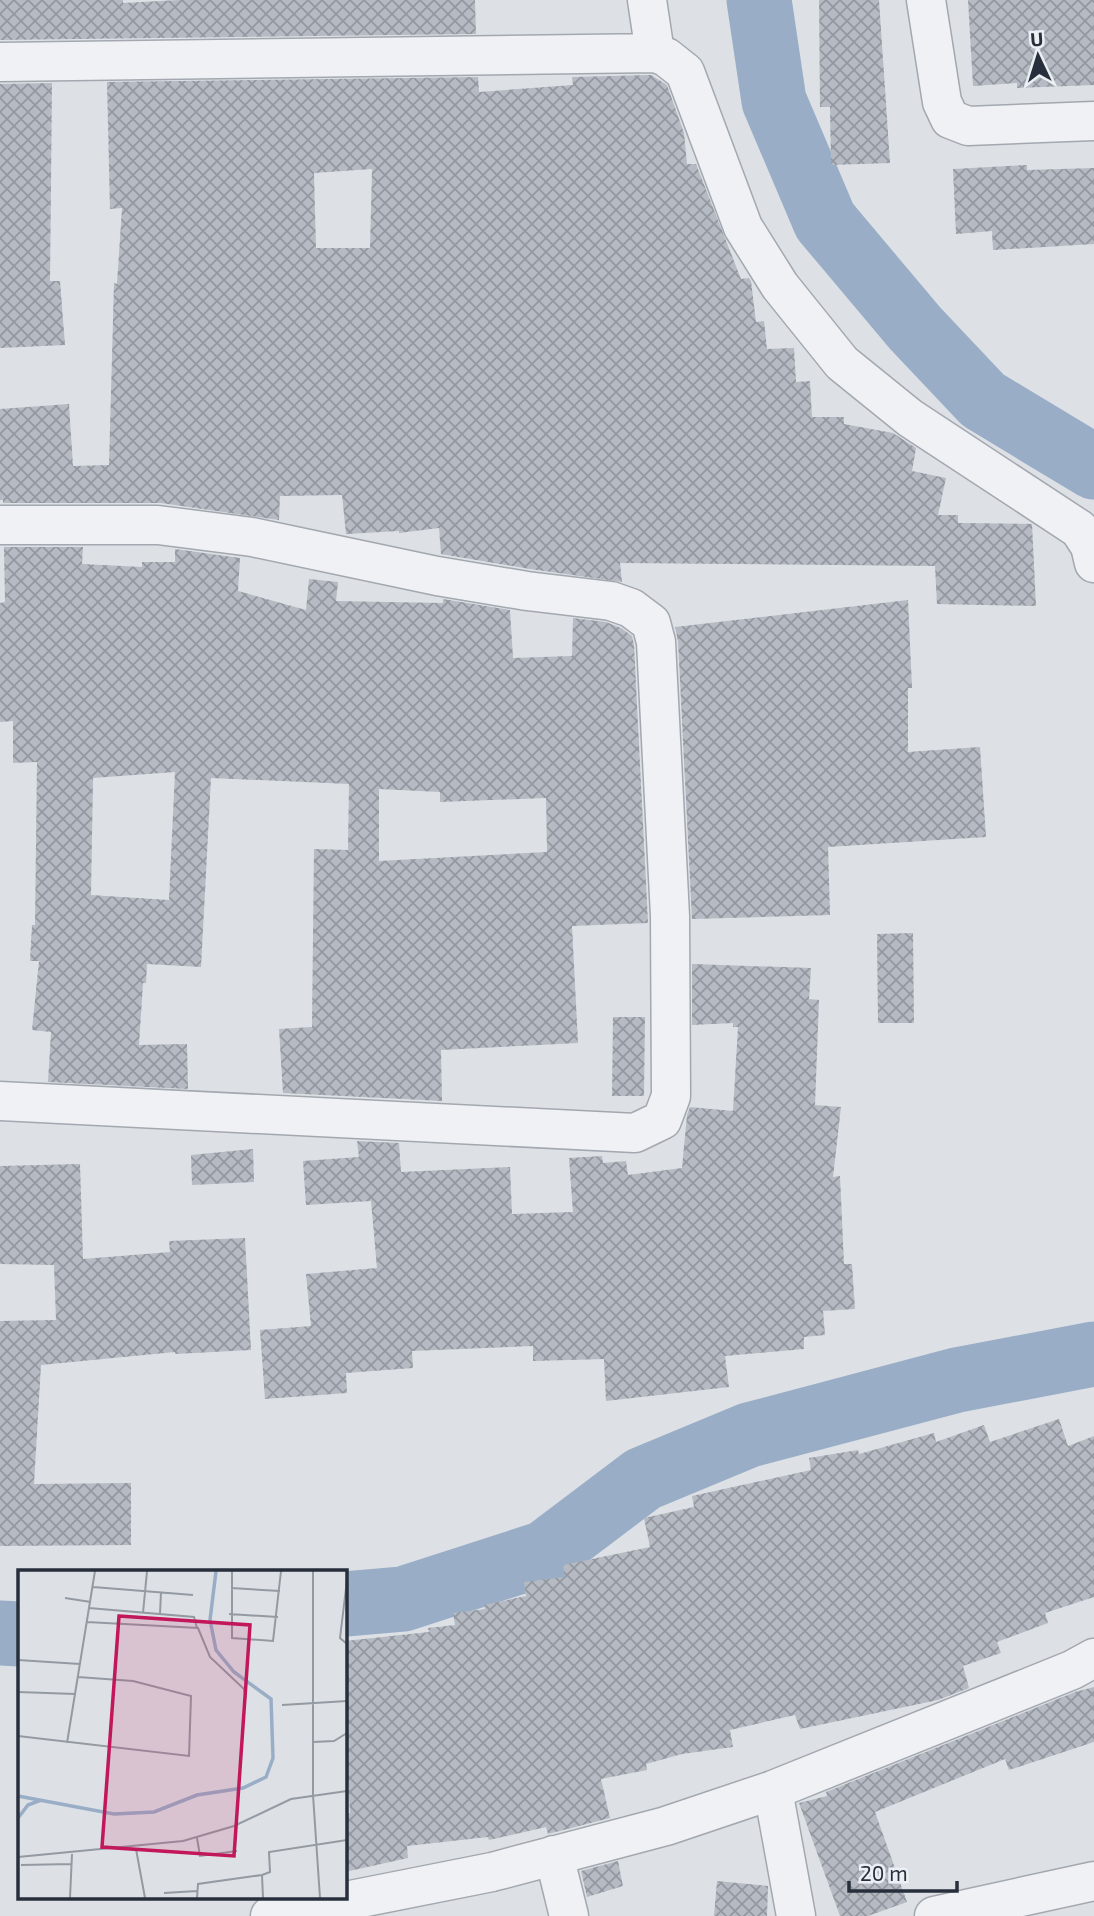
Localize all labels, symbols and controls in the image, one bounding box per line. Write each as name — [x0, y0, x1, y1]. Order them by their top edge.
north arrow — [1003, 21, 1073, 91]
text: U — [1029, 27, 1044, 50]
inset map — [18, 1570, 346, 1898]
scale bar — [849, 1850, 958, 1894]
text: 20 m — [860, 1860, 908, 1885]

